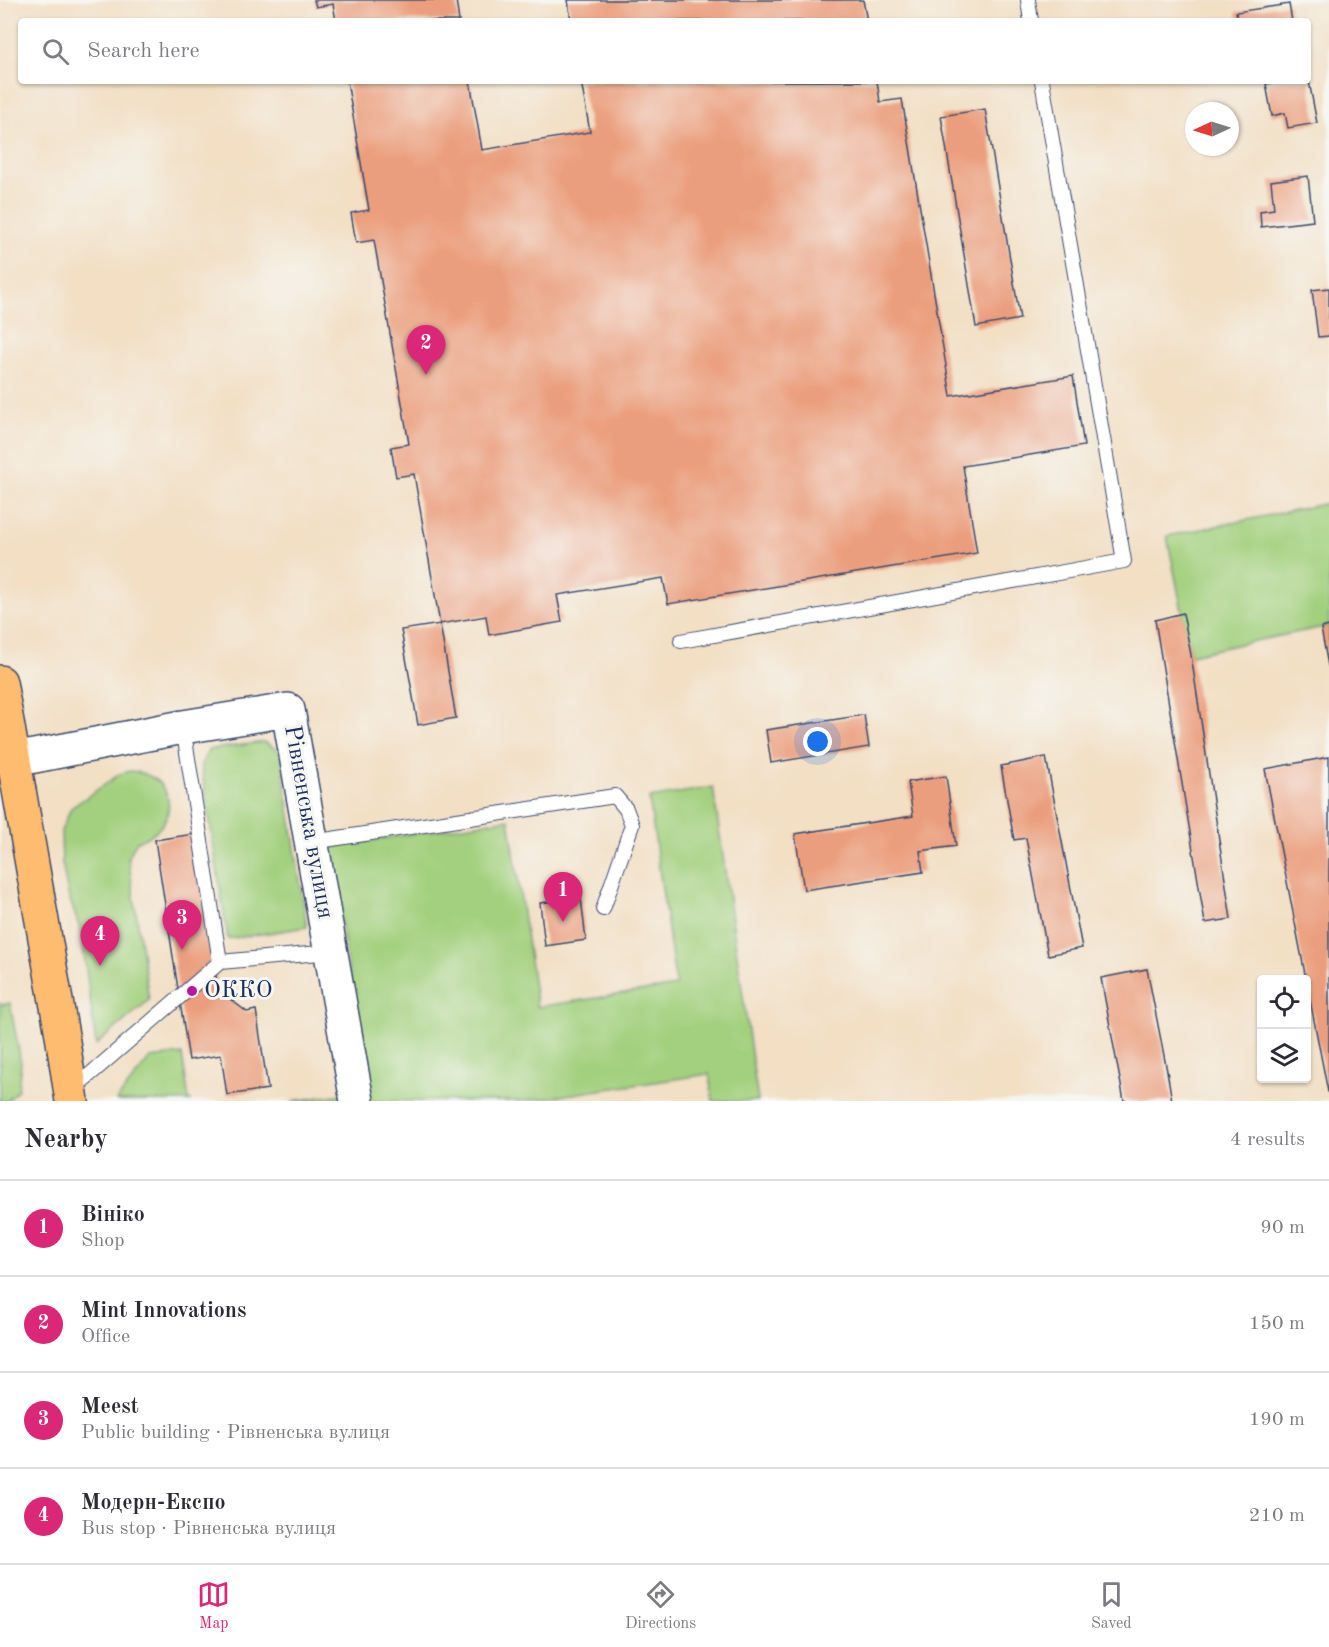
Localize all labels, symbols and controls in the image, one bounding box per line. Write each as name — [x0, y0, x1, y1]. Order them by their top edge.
search box — [18, 18, 1311, 84]
icon: search — [39, 35, 72, 68]
text: Search here — [87, 40, 200, 62]
north arrow — [1185, 102, 1239, 156]
pin: 2 — [406, 326, 446, 375]
street label: Рівненська вулиця — [279, 723, 337, 921]
your location — [803, 727, 832, 756]
pin: 1 — [544, 872, 582, 922]
pin: 3 — [162, 900, 201, 950]
pin: 4 — [80, 916, 120, 966]
map controls — [1257, 975, 1311, 1083]
button: locate — [1257, 975, 1311, 1029]
place label: ОККО — [204, 979, 273, 1003]
marker: ОККО — [185, 984, 199, 998]
button: layers — [1257, 1029, 1311, 1083]
text: Nearby — [24, 1127, 108, 1153]
text: 4 results — [1230, 1130, 1305, 1150]
text: Вініко — [81, 1204, 145, 1226]
text: 1 — [38, 1218, 49, 1238]
text: 90 m — [1260, 1218, 1305, 1238]
text: Shop — [81, 1231, 125, 1251]
text: Mint Innovations — [81, 1300, 247, 1322]
text: 2 — [38, 1314, 49, 1334]
text: 150 m — [1249, 1314, 1305, 1334]
text: Office — [81, 1327, 130, 1347]
text: Meest — [81, 1396, 139, 1418]
text: 3 — [38, 1410, 49, 1430]
text: 190 m — [1249, 1410, 1305, 1430]
text: Public building · Рівненська вулиця — [81, 1423, 390, 1443]
text: Модерн-Експо — [81, 1492, 226, 1514]
text: 4 — [38, 1506, 49, 1526]
text: 210 m — [1249, 1506, 1305, 1526]
text: Bus stop · Рівненська вулиця — [81, 1519, 336, 1539]
tab: Map — [197, 1578, 230, 1634]
tab: Directions — [625, 1578, 696, 1634]
tab: Saved — [1091, 1578, 1132, 1634]

